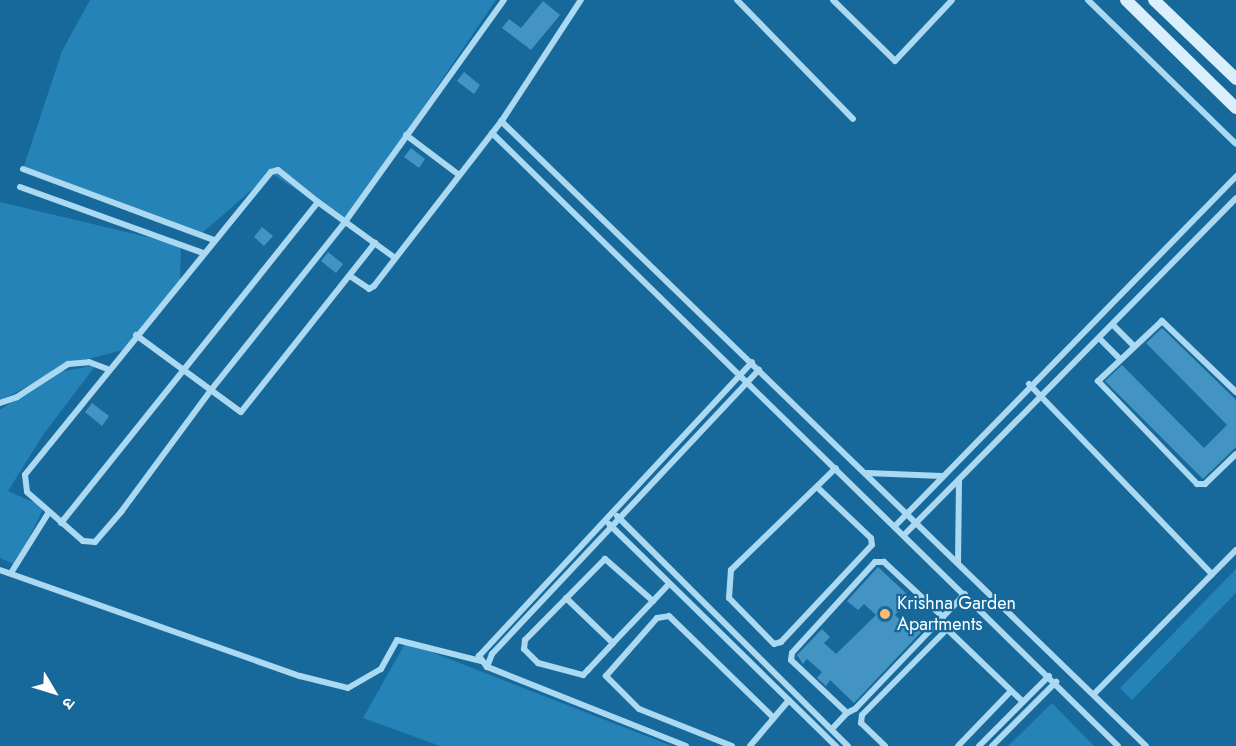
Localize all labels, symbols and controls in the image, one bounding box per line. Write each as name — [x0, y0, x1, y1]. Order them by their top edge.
place label: Krishna Garden Apartments — [897, 593, 1016, 636]
marker: Krishna Garden Apartments — [878, 607, 892, 621]
north arrow — [24, 662, 84, 722]
text: उ — [57, 693, 81, 714]

